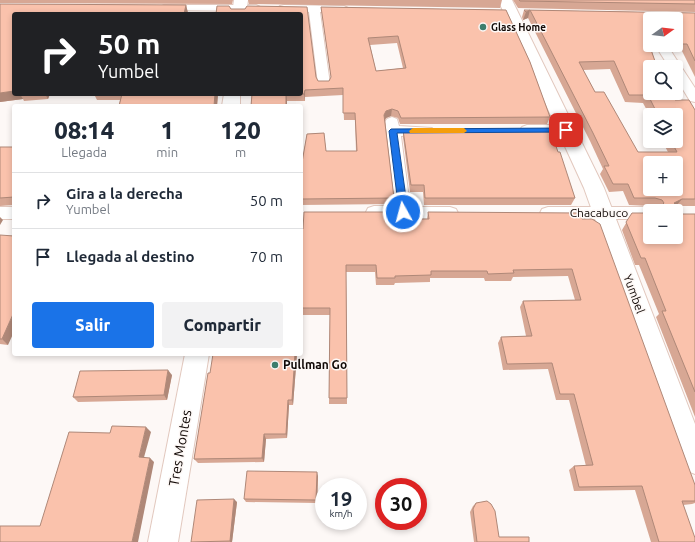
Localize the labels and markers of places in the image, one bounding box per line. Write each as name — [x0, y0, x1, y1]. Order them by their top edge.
marker: Glass Home — [478, 22, 488, 32]
place label: Glass Home — [491, 22, 546, 33]
pin — [549, 113, 583, 147]
place label: Pullman Go — [283, 358, 347, 371]
marker: Pullman Go — [270, 360, 280, 370]

